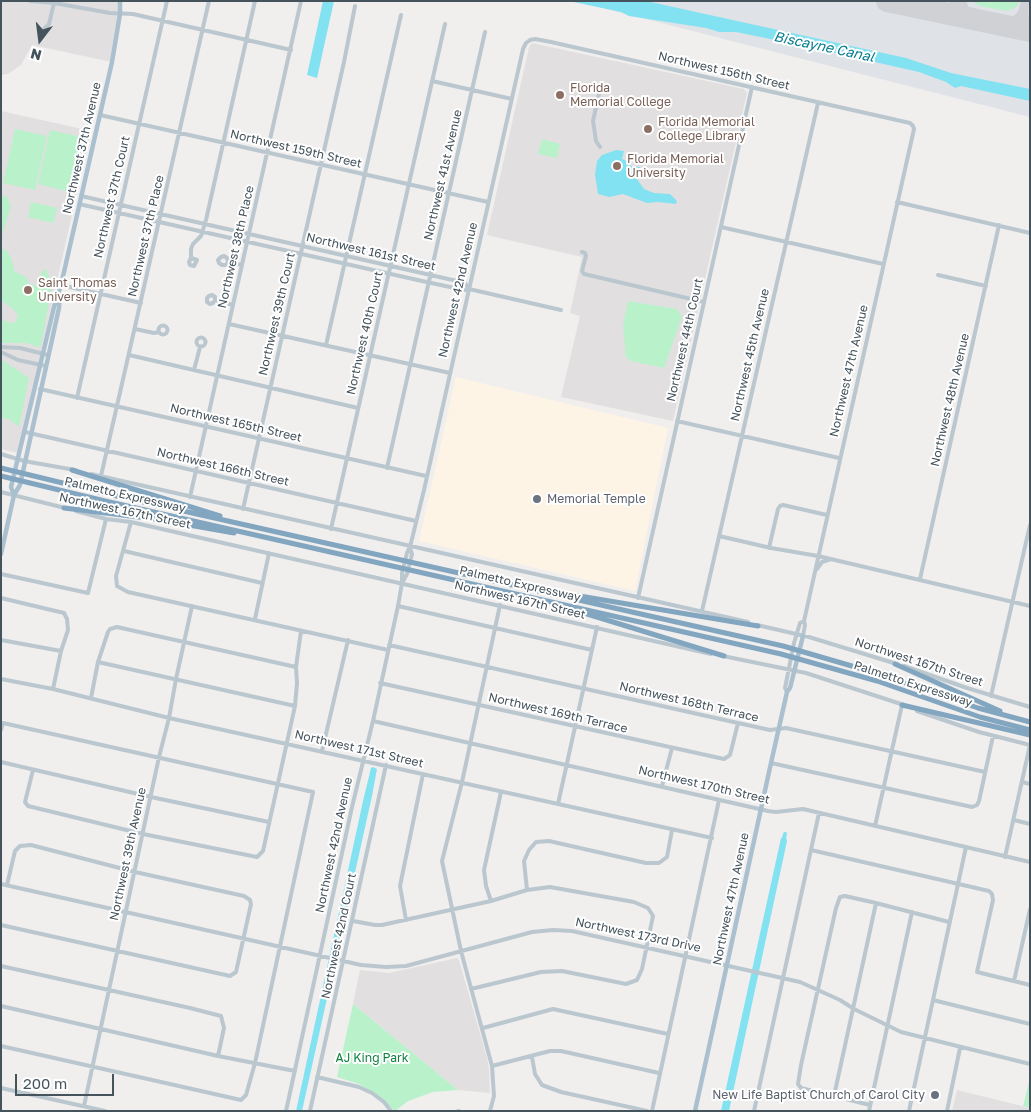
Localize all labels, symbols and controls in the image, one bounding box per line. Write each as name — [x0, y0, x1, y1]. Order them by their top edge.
north arrow — [15, 15, 65, 65]
water label: Biscayne Canal — [772, 28, 876, 66]
text: N — [29, 45, 43, 65]
street label: Northwest 156th Street — [657, 49, 791, 93]
street label: Northwest 37th Avenue — [60, 81, 104, 215]
place label: Florida Memorial College — [570, 81, 671, 109]
marker: Florida Memorial College — [554, 89, 566, 101]
street label: Northwest 41st Avenue — [421, 108, 465, 242]
place label: Florida Memorial College Library — [658, 115, 755, 143]
marker: Florida Memorial College Library — [642, 123, 654, 135]
street label: Northwest 159th Street — [229, 127, 363, 171]
street label: Northwest 37th Court — [91, 135, 133, 259]
place label: Florida Memorial University — [627, 152, 724, 180]
marker: Florida Memorial University — [611, 160, 623, 172]
street label: Northwest 37th Place — [125, 174, 167, 298]
street label: Northwest 38th Place — [215, 184, 257, 310]
street label: Northwest 42nd Avenue — [435, 221, 481, 359]
street label: Northwest 161st Street — [305, 230, 437, 274]
street label: Northwest 39th Court — [256, 251, 298, 377]
street label: Northwest 40th Court — [344, 270, 386, 396]
place label: Saint Thomas University — [38, 276, 117, 304]
street label: Northwest 44th Court — [664, 277, 706, 403]
marker: Saint Thomas University — [22, 284, 34, 296]
street label: Northwest 45th Avenue — [728, 287, 772, 423]
street label: Northwest 47th Avenue — [827, 303, 871, 439]
street label: Northwest 48th Avenue — [928, 332, 972, 468]
street label: Northwest 165th Street — [169, 401, 303, 445]
street label: Northwest 166th Street — [156, 445, 290, 489]
street label: Palmetto Expressway — [63, 474, 187, 516]
street label: Northwest 167th Street — [58, 490, 192, 532]
place label: Memorial Temple — [547, 492, 646, 506]
marker: Memorial Temple — [531, 493, 543, 505]
street label: Palmetto Expressway — [458, 563, 582, 605]
street label: Northwest 167th Street — [453, 578, 587, 622]
street label: Northwest 167th Street — [853, 634, 985, 690]
street label: Palmetto Expressway — [852, 658, 974, 710]
street label: Northwest 168th Terrace — [618, 679, 760, 725]
street label: Northwest 169th Terrace — [487, 690, 629, 736]
street label: Northwest 171st Street — [293, 727, 425, 771]
street label: Northwest 170th Street — [637, 763, 771, 807]
street label: Northwest 42nd Avenue — [313, 776, 355, 914]
street label: Northwest 39th Avenue — [107, 786, 149, 922]
street label: Northwest 47th Avenue — [710, 831, 752, 967]
street label: Northwest 42nd Court — [319, 872, 359, 1000]
street label: Northwest 173rd Drive — [574, 915, 702, 955]
park label: AJ King Park — [335, 1051, 409, 1065]
scale bar — [18, 1064, 116, 1096]
text: 200 m — [23, 1074, 67, 1092]
place label: New Life Baptist Church of Carol City — [712, 1088, 925, 1102]
marker: New Life Baptist Church of Carol City — [929, 1089, 941, 1101]

